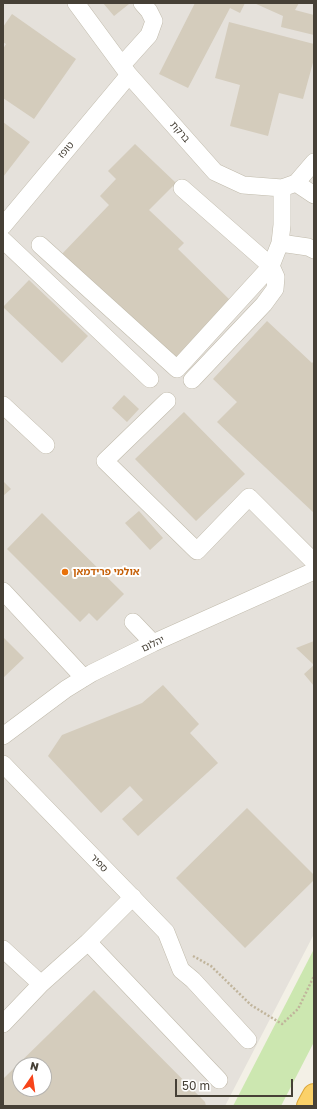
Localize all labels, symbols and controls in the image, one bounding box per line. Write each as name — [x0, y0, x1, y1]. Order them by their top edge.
street label: ברקת — [168, 119, 192, 145]
street label: טופז — [55, 139, 77, 161]
place label: אולמי פרידמאן — [73, 566, 140, 578]
marker: אולמי פרידמאן — [60, 567, 70, 577]
street label: יהלום — [140, 633, 166, 655]
street label: ספיר — [88, 852, 110, 874]
north arrow — [12, 1057, 52, 1097]
text: N — [29, 1059, 40, 1073]
scale bar — [177, 1071, 295, 1097]
text: 50 m — [182, 1078, 210, 1093]

